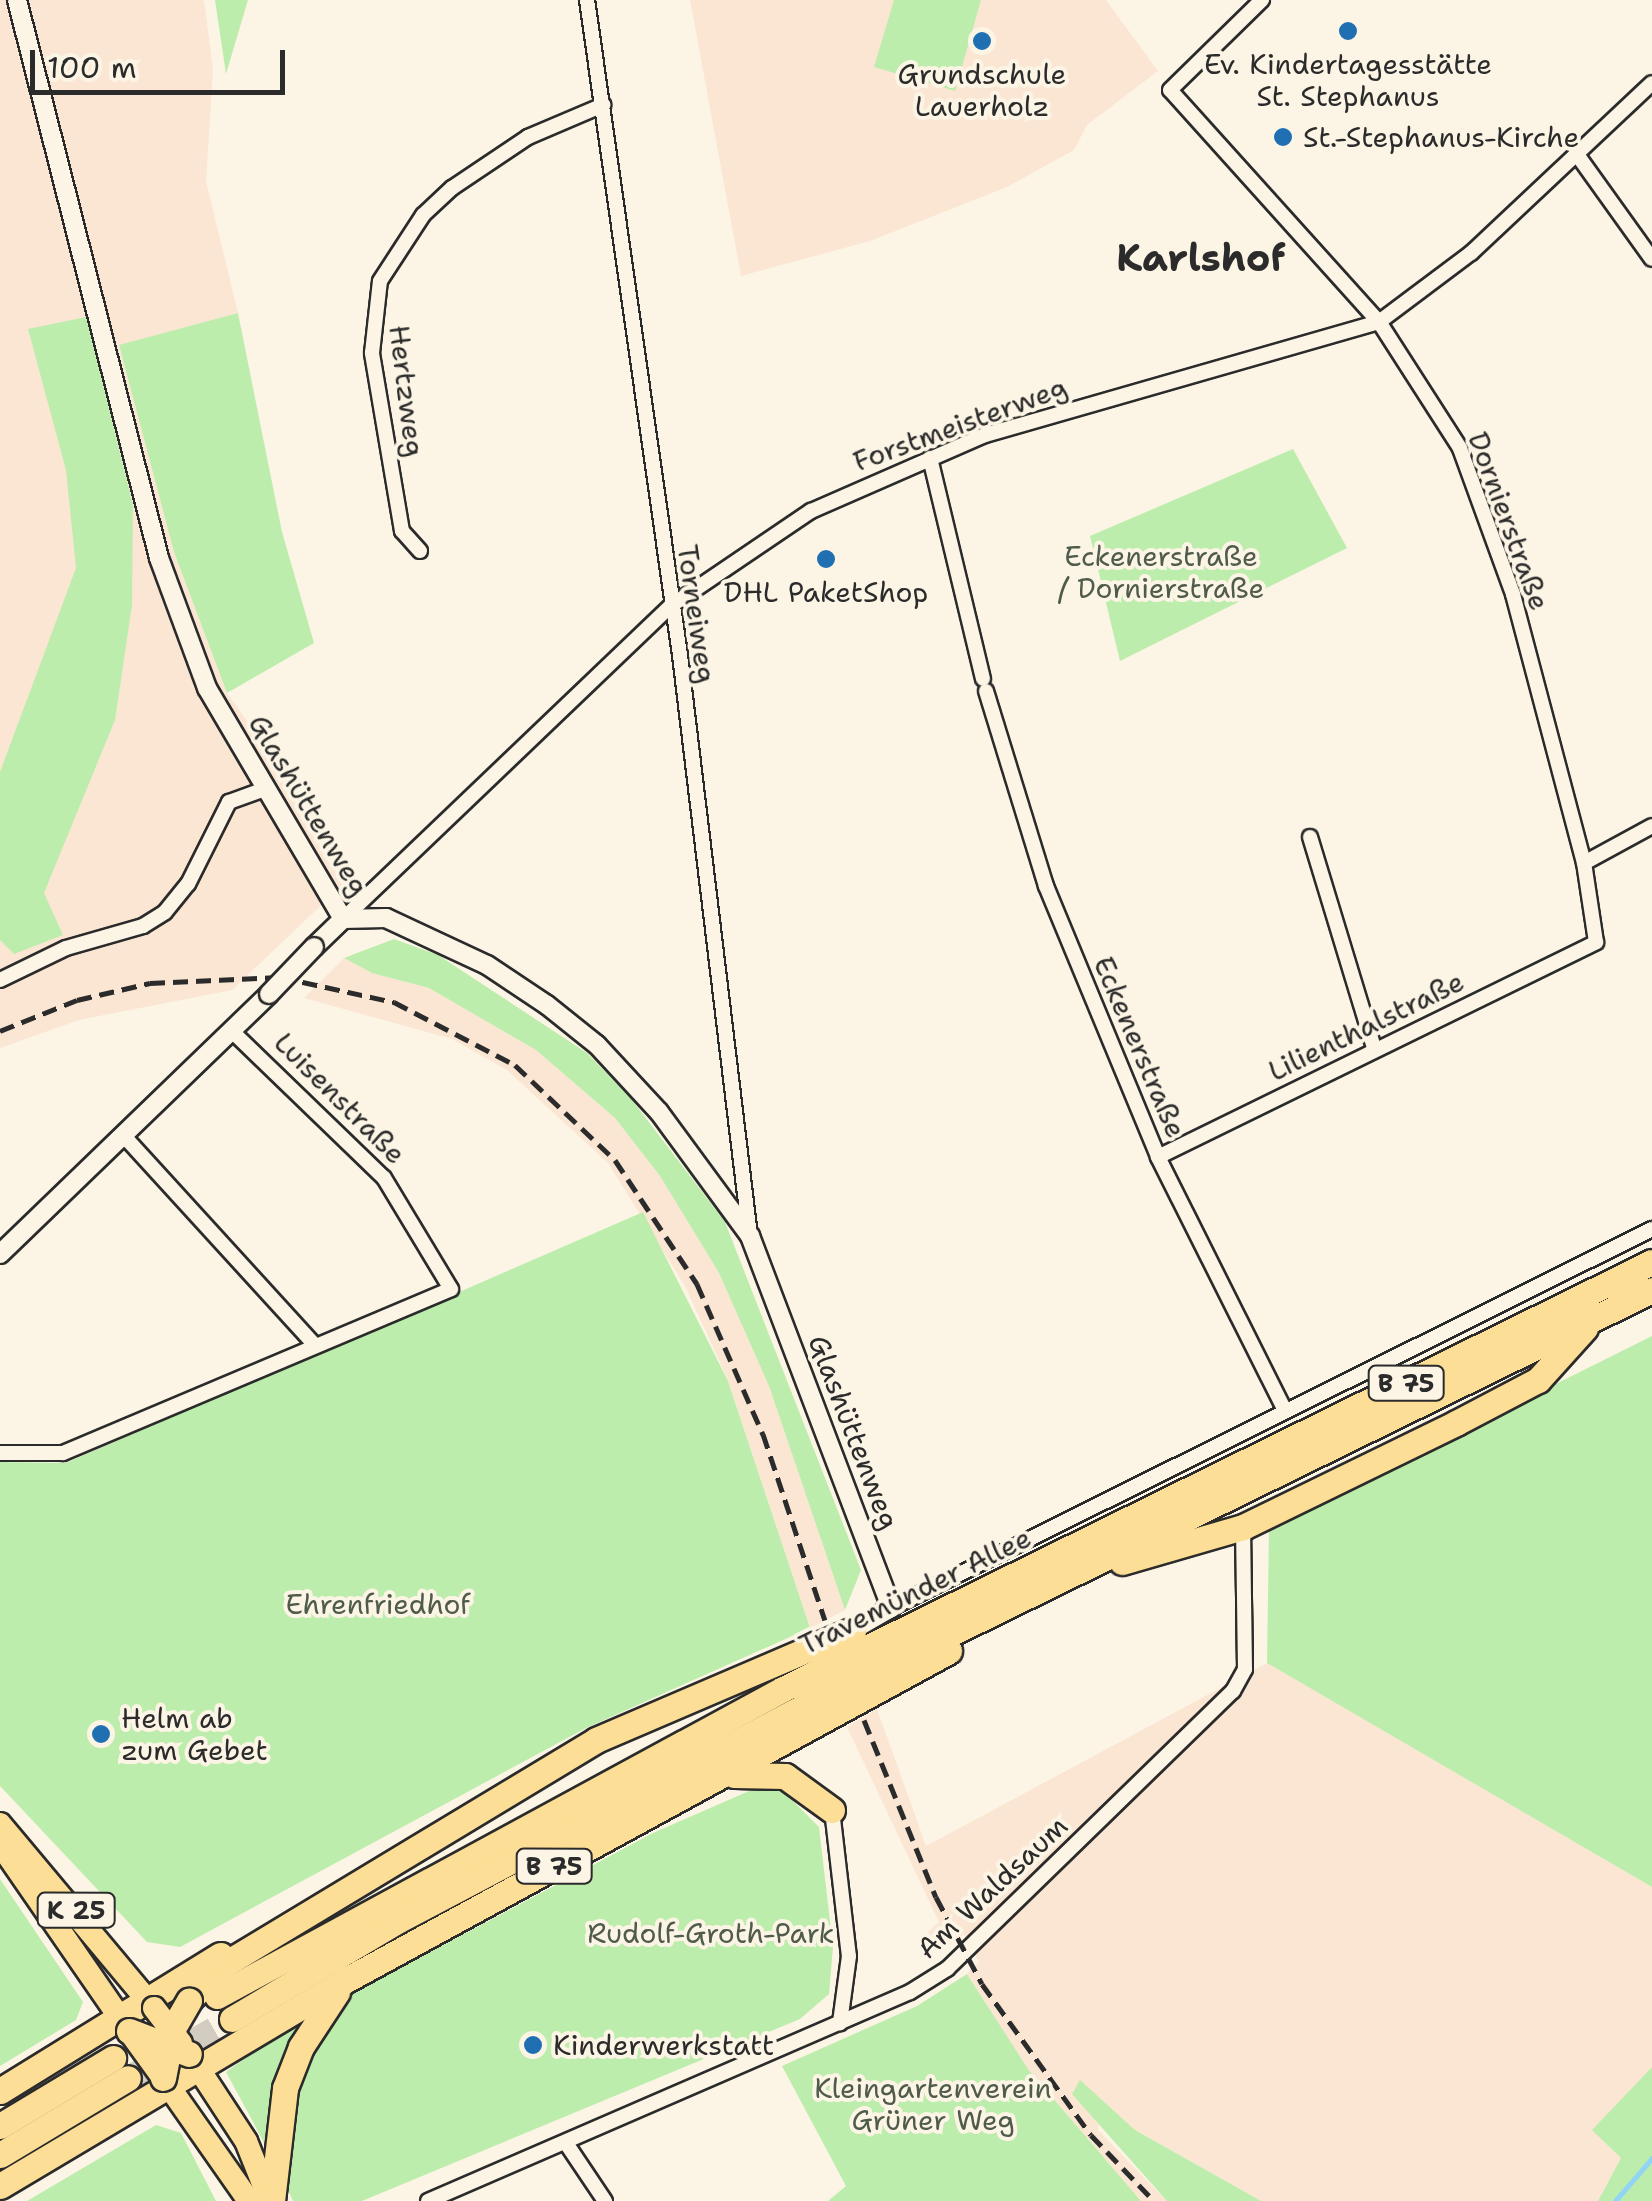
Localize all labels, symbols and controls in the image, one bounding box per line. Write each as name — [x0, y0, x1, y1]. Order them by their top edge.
marker: Ev. Kindertagesstätte St. Stephanus — [1337, 20, 1359, 42]
scale bar — [35, 30, 290, 92]
marker: Grundschule Lauerholz — [971, 30, 993, 52]
text: 100 m — [47, 47, 137, 88]
place label: Ev. Kindertagesstätte St. Stephanus — [1204, 47, 1492, 113]
place label: Grundschule Lauerholz — [898, 57, 1066, 123]
place label: St.-Stephanus-Kirche — [1303, 120, 1579, 154]
marker: St.-Stephanus-Kirche — [1272, 126, 1294, 148]
district label: Karlshof — [1116, 235, 1286, 281]
street label: Hertzweg — [382, 323, 432, 459]
street label: Forstmeisterweg — [849, 370, 1071, 478]
street label: Dornierstraße — [1461, 427, 1557, 615]
park label: Eckenerstraße / Dornierstraße — [1058, 539, 1264, 605]
street label: Torneiweg — [671, 542, 723, 686]
marker: DHL PaketShop — [815, 548, 837, 570]
place label: DHL PaketShop — [724, 575, 928, 609]
street label: Glashüttenweg — [242, 708, 376, 902]
street label: Eckenerstraße — [1087, 951, 1193, 1143]
street label: Lilienthalstraße — [1263, 964, 1469, 1088]
street label: Luisenstraße — [267, 1025, 413, 1171]
street label: Glashüttenweg — [802, 1330, 906, 1534]
road number: B 75 — [1366, 1363, 1446, 1403]
street label: Travemünder Allee — [794, 1520, 1036, 1662]
park label: Ehrenfriedhof — [285, 1587, 471, 1621]
place label: Helm ab zum Gebet — [121, 1701, 268, 1767]
marker: Helm ab zum Gebet — [90, 1723, 112, 1745]
street label: Am Waldsaum — [910, 1809, 1074, 1965]
road number: B 75 — [514, 1846, 594, 1886]
road number: K 25 — [36, 1890, 116, 1930]
park label: Rudolf-Groth-Park — [587, 1916, 835, 1950]
place label: Kinderwerkstatt — [553, 2028, 774, 2062]
marker: Kinderwerkstatt — [522, 2034, 544, 2056]
park label: Kleingartenverein Grüner Weg — [814, 2071, 1052, 2137]

